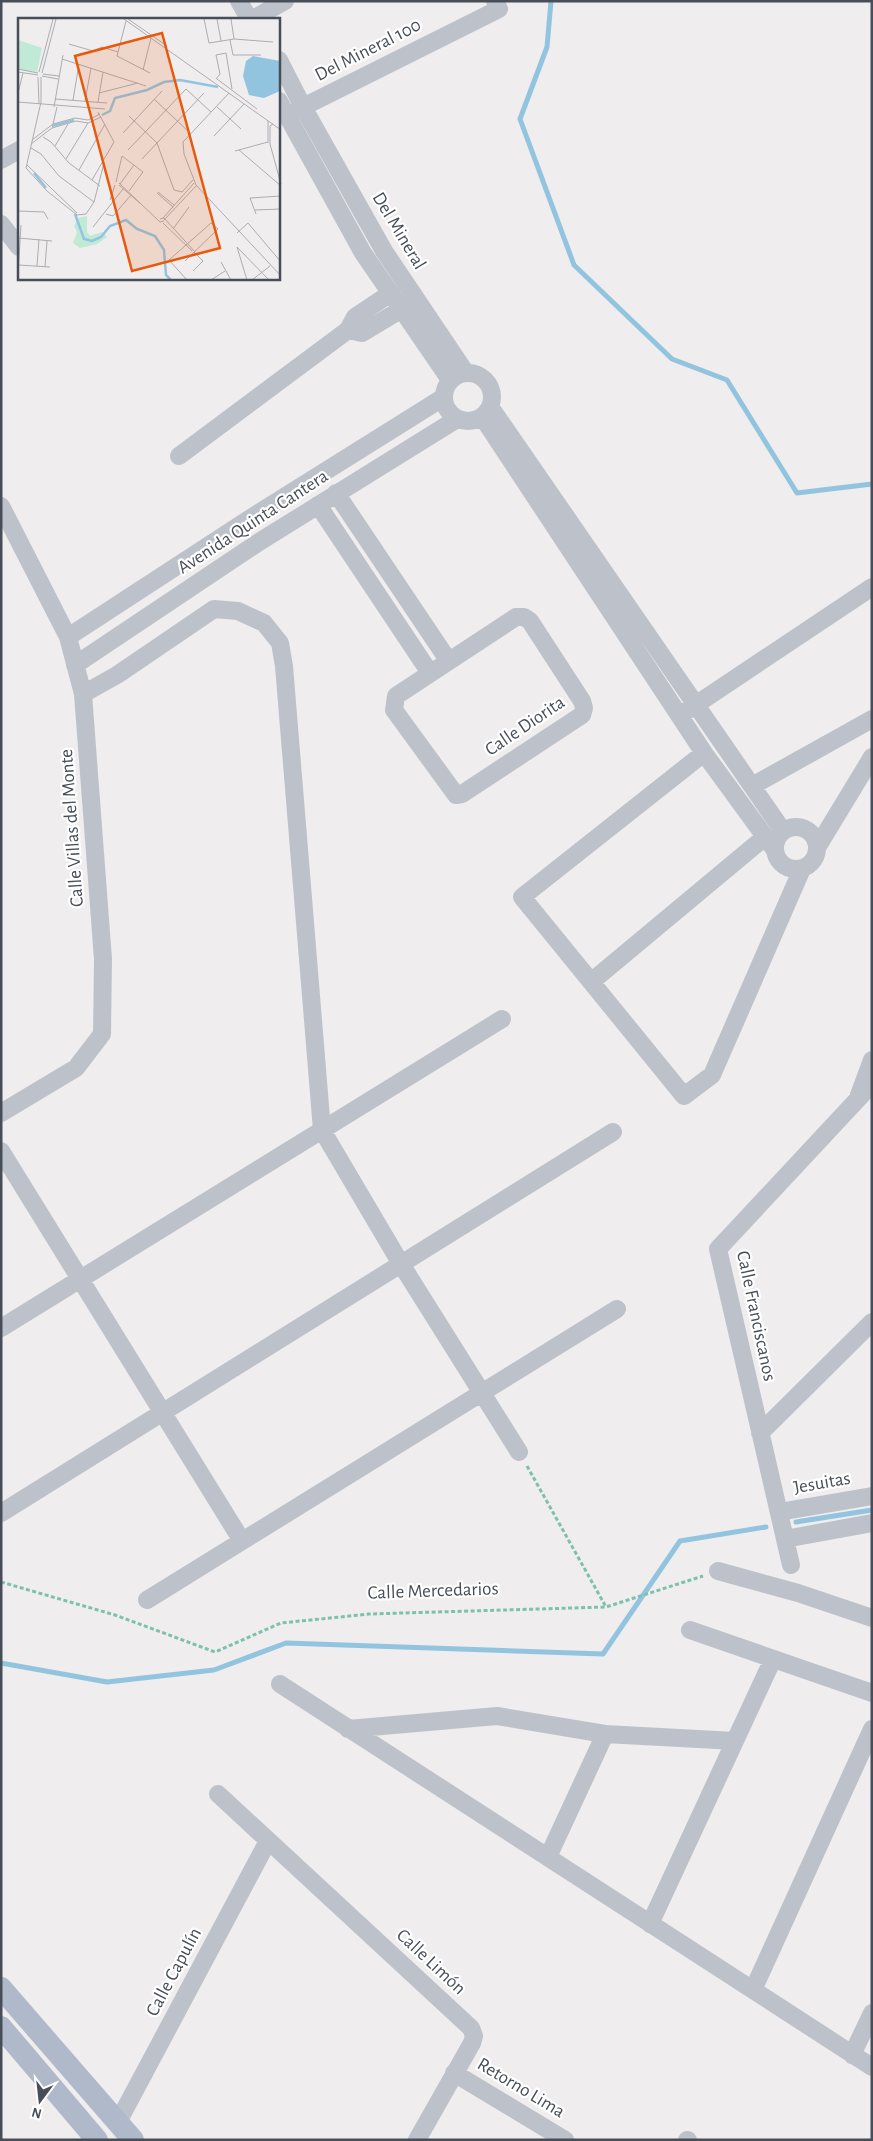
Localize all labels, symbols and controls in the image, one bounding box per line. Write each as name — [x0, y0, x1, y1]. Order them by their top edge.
street label: Del Mineral 100 — [312, 15, 424, 85]
inset map — [18, 18, 280, 280]
street label: Del Mineral — [369, 189, 429, 273]
street label: Avenida Quinta Cantera — [174, 466, 332, 578]
street label: Calle Diorita — [482, 692, 568, 759]
street label: Calle Villas del Monte — [57, 748, 87, 908]
street label: Calle Franciscanos — [733, 1249, 779, 1383]
street label: Jesuitas — [792, 1469, 852, 1497]
street label: Calle Mercedarios — [367, 1579, 499, 1603]
street label: Calle Capulín — [143, 1925, 205, 2019]
street label: Calle Limón — [393, 1926, 469, 1998]
street label: Retorno Lima — [474, 2055, 568, 2122]
north arrow — [15, 2076, 65, 2126]
text: N — [30, 2105, 43, 2121]

